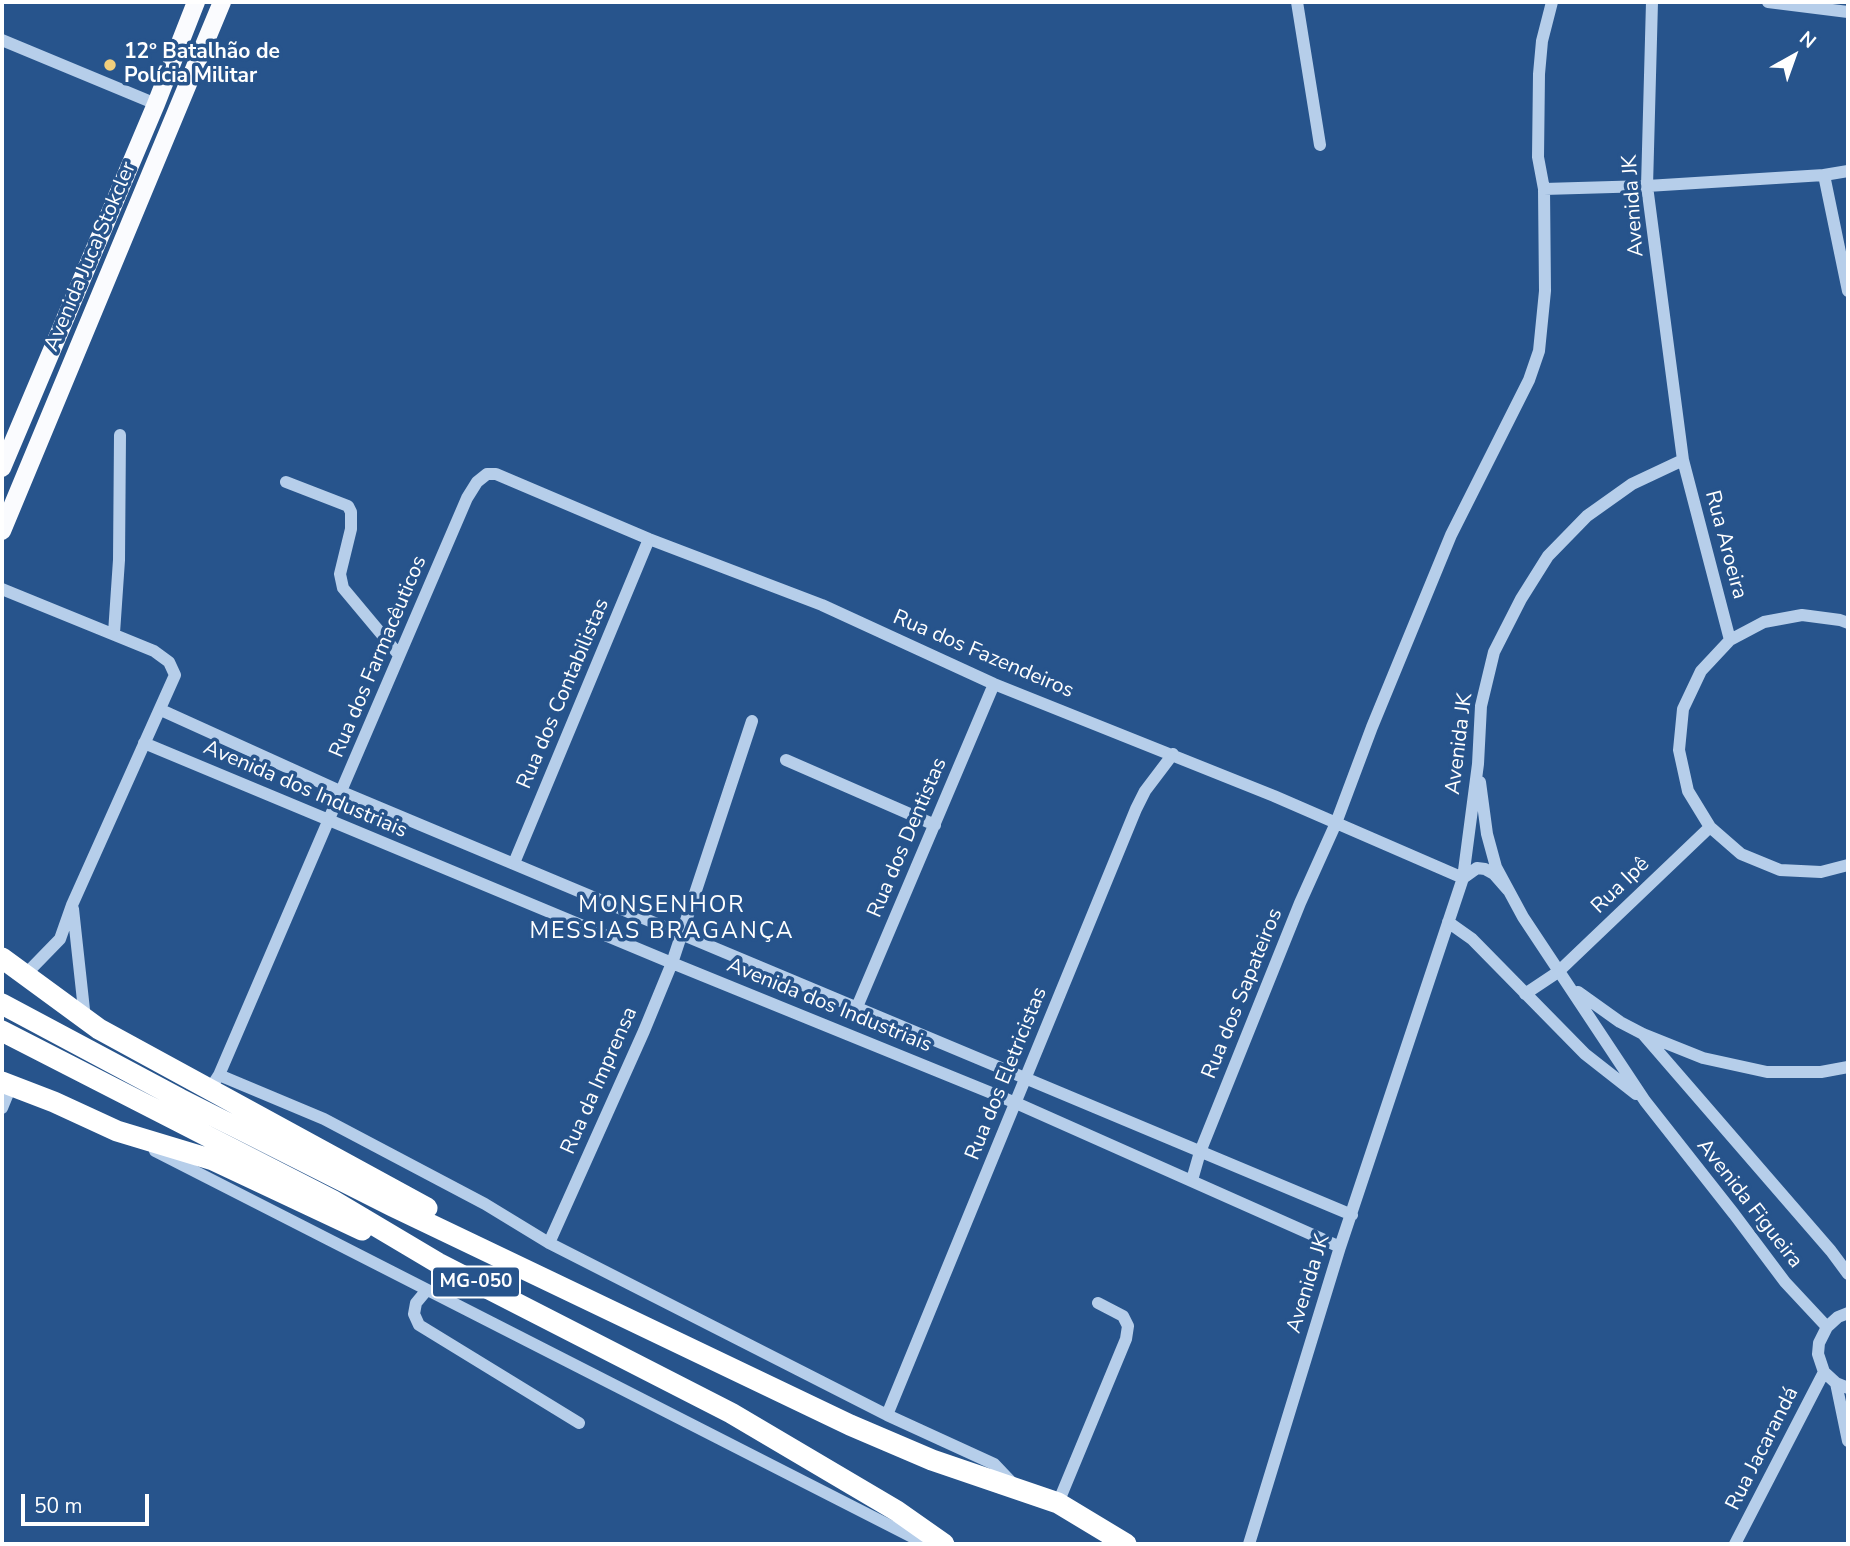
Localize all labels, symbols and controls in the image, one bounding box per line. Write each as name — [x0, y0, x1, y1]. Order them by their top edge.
north arrow — [1759, 21, 1829, 91]
text: N — [1794, 25, 1821, 54]
place label: 12º Batalhão de Polícia Militar — [124, 40, 280, 90]
marker: 12º Batalhão de Polícia Militar — [102, 57, 118, 73]
street label: Avenida JK — [1618, 154, 1650, 258]
street label: Avenida Juca Stokcler — [40, 158, 142, 356]
street label: Rua Aroeira — [1698, 488, 1752, 602]
street label: Rua dos Farmacêuticos — [325, 552, 433, 762]
street label: Rua dos Contabilistas — [513, 595, 615, 793]
street label: Rua dos Fazendeiros — [889, 605, 1077, 705]
street label: Avenida JK — [1441, 692, 1479, 796]
street label: Avenida dos Industriais — [199, 736, 411, 844]
street label: Rua dos Dentistas — [863, 754, 953, 922]
street label: Rua Ipê — [1587, 852, 1655, 920]
district label: MONSENHOR MESSIAS BRAGANÇA — [531, 892, 793, 946]
street label: Rua dos Sapateiros — [1197, 905, 1289, 1083]
street label: Avenida dos Industriais — [723, 953, 935, 1059]
street label: Rua dos Eletricistas — [961, 984, 1053, 1164]
street label: Rua da Imprensa — [556, 1004, 644, 1158]
street label: Avenida Figueira — [1691, 1134, 1807, 1274]
street label: Avenida JK — [1282, 1232, 1336, 1336]
road number: MG-050 — [432, 1266, 520, 1298]
street label: Rua Jacarandá — [1721, 1383, 1805, 1515]
scale bar — [24, 1480, 152, 1524]
text: 50 m — [34, 1492, 83, 1520]

